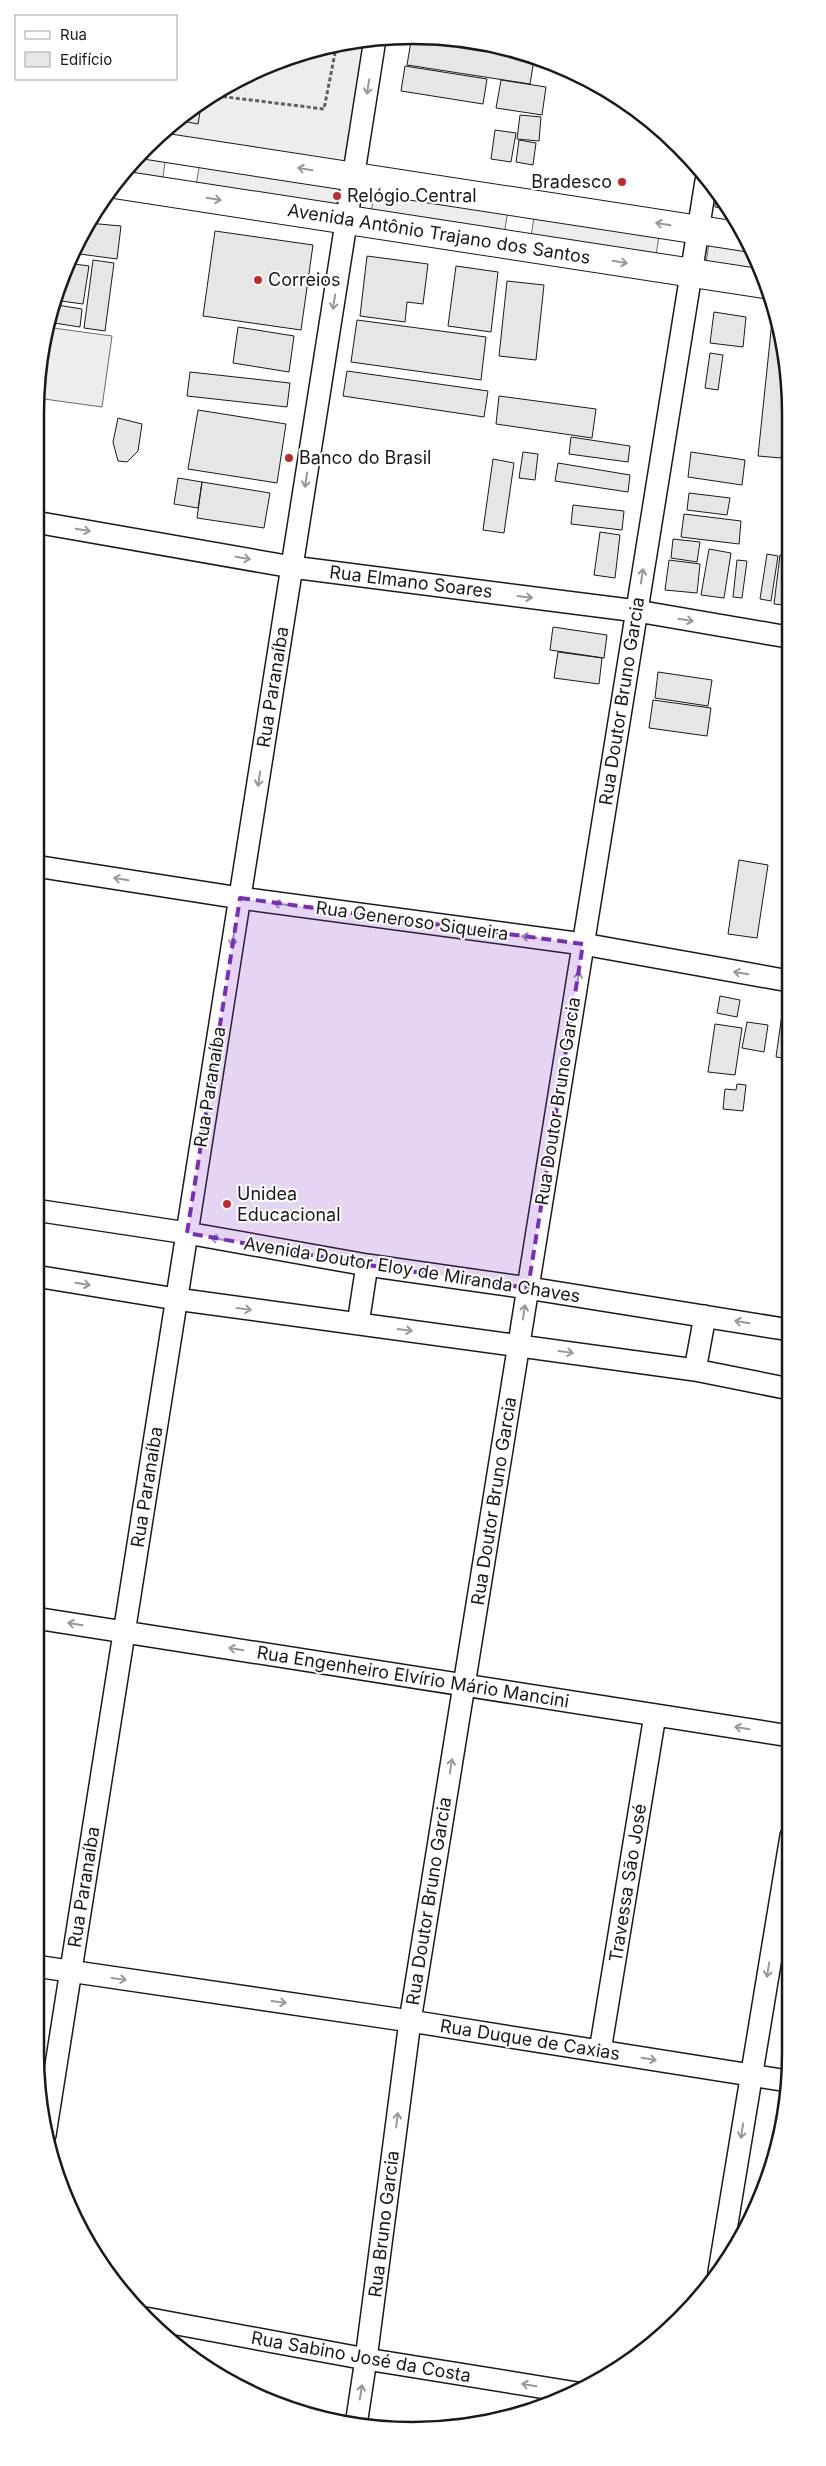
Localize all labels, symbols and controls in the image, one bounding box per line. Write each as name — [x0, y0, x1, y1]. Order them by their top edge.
legend — [15, 15, 178, 80]
text: Rua — [60, 25, 87, 44]
text: Edifício — [60, 50, 112, 69]
one-way arrow — [362, 79, 372, 95]
one-way arrow — [298, 164, 314, 174]
place label: Bradesco — [531, 171, 612, 192]
marker: Bradesco — [616, 176, 628, 188]
place label: Relógio Central — [347, 185, 477, 206]
marker: Relógio Central — [331, 190, 343, 202]
one-way arrow — [206, 195, 222, 205]
street label: Avenida Antônio Trajano dos Santos — [286, 199, 592, 268]
one-way arrow — [655, 219, 671, 229]
one-way arrow — [611, 257, 627, 267]
place label: Correios — [268, 269, 341, 290]
marker: Correios — [252, 274, 264, 286]
one-way arrow — [328, 294, 338, 310]
place label: Banco do Brasil — [299, 447, 431, 468]
marker: Banco do Brasil — [283, 452, 295, 464]
one-way arrow — [300, 472, 310, 488]
one-way arrow — [75, 525, 91, 535]
one-way arrow — [235, 553, 251, 563]
street label: Rua Elmano Soares — [328, 561, 494, 602]
one-way arrow — [638, 569, 648, 585]
one-way arrow — [517, 592, 533, 602]
street label: Rua Doutor Bruno Garcia — [595, 595, 648, 807]
one-way arrow — [678, 615, 694, 625]
street label: Rua Paranaíba — [253, 625, 292, 749]
one-way arrow — [253, 771, 263, 787]
one-way arrow — [113, 874, 129, 884]
street label: Rua Generoso Siqueira — [314, 897, 510, 944]
one-way arrow — [274, 898, 290, 908]
one-way arrow — [228, 931, 238, 947]
one-way arrow — [521, 932, 537, 942]
one-way arrow — [733, 967, 749, 977]
one-way arrow — [573, 971, 583, 987]
street label: Rua Doutor Bruno Garcia — [531, 995, 584, 1207]
street label: Rua Paranaíba — [190, 1025, 229, 1149]
place label: Unidea Educacional — [237, 1183, 341, 1225]
marker: Unidea Educacional — [221, 1198, 233, 1210]
one-way arrow — [210, 1233, 226, 1243]
street label: Avenida Doutor Eloy de Miranda Chaves — [242, 1233, 582, 1307]
one-way arrow — [75, 1279, 91, 1289]
one-way arrow — [235, 1304, 251, 1314]
one-way arrow — [520, 1304, 530, 1320]
one-way arrow — [734, 1317, 750, 1327]
one-way arrow — [396, 1326, 412, 1336]
one-way arrow — [557, 1348, 573, 1358]
street label: Rua Doutor Bruno Garcia — [467, 1395, 520, 1607]
street label: Rua Paranaíba — [127, 1425, 166, 1549]
one-way arrow — [68, 1619, 84, 1629]
street label: Rua Engenheiro Elvírio Mário Mancini — [255, 1641, 571, 1712]
one-way arrow — [228, 1644, 244, 1654]
one-way arrow — [735, 1723, 751, 1733]
one-way arrow — [447, 1758, 457, 1774]
street label: Rua Doutor Bruno Garcia — [402, 1795, 455, 2007]
street label: Travessa São José — [605, 1802, 650, 1964]
street label: Rua Paranaíba — [64, 1825, 103, 1949]
one-way arrow — [763, 1962, 773, 1978]
one-way arrow — [110, 1974, 126, 1984]
one-way arrow — [271, 1998, 287, 2008]
street label: Rua Duque de Caxias — [439, 2015, 622, 2064]
one-way arrow — [640, 2054, 656, 2064]
one-way arrow — [393, 2112, 403, 2128]
one-way arrow — [737, 2122, 747, 2138]
street label: Rua Bruno Garcia — [364, 2149, 403, 2299]
street label: Rua Sabino José da Costa — [250, 2327, 473, 2386]
one-way arrow — [521, 2380, 537, 2390]
one-way arrow — [356, 2385, 366, 2401]

